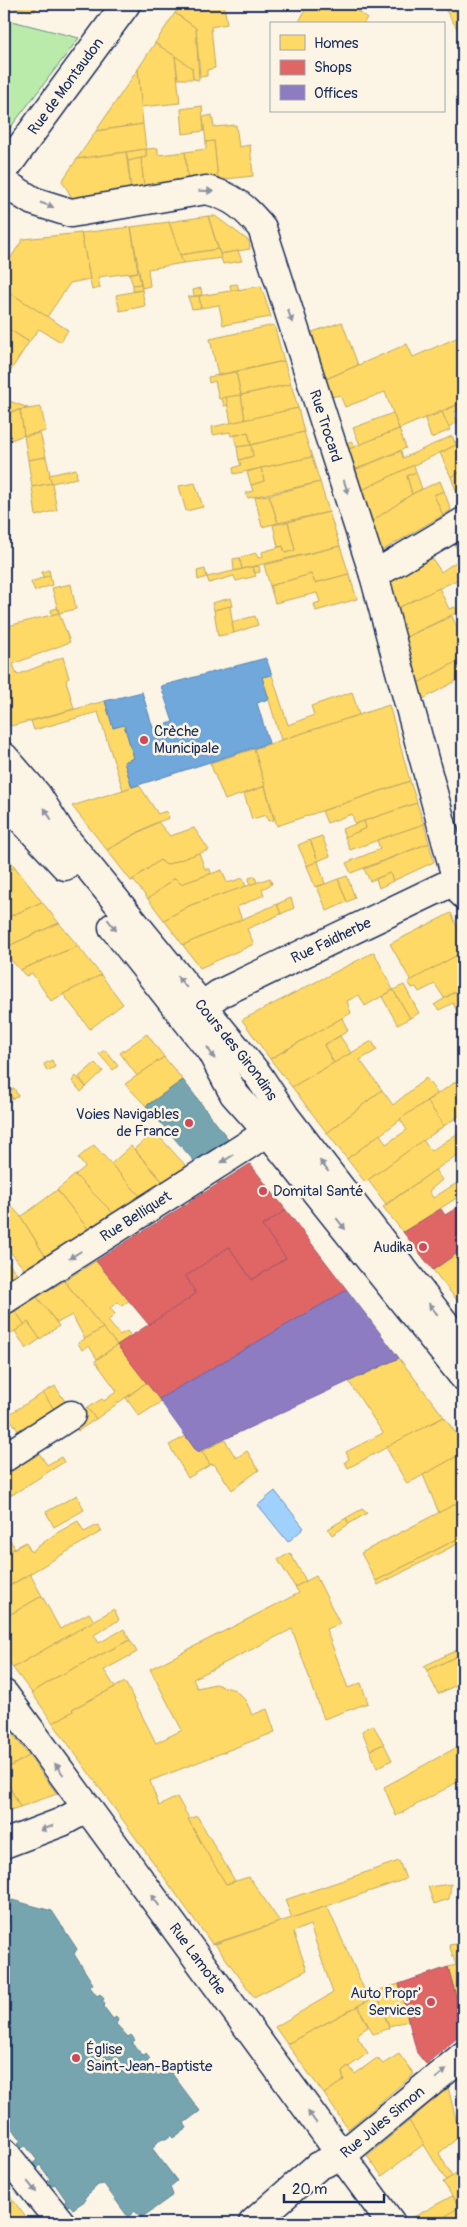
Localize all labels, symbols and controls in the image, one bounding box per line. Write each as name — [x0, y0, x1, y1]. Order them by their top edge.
legend — [270, 22, 444, 112]
street label: Rue de Montaudon — [24, 34, 108, 139]
text: Homes — [314, 34, 359, 53]
text: Shops — [314, 58, 352, 77]
text: Offices — [314, 84, 358, 103]
one-way arrow — [198, 188, 214, 196]
one-way arrow — [39, 202, 54, 209]
one-way arrow — [287, 308, 295, 323]
street label: Rue Trocard — [305, 387, 346, 464]
one-way arrow — [342, 480, 350, 495]
place label: Crèche Municipale — [154, 722, 219, 758]
marker: Crèche Municipale — [138, 734, 150, 746]
one-way arrow — [44, 807, 53, 820]
street label: Rue Faidherbe — [288, 913, 375, 968]
one-way arrow — [106, 918, 117, 931]
one-way arrow — [176, 976, 187, 989]
street label: Cours des Girondins — [190, 995, 282, 1104]
one-way arrow — [207, 1047, 216, 1060]
place label: Voies Navigables de France — [76, 1105, 180, 1141]
marker: Voies Navigables de France — [183, 1117, 195, 1129]
one-way arrow — [220, 1154, 233, 1163]
one-way arrow — [318, 1160, 329, 1173]
place label: Domital Santé — [273, 1182, 364, 1201]
marker: Domital Santé — [257, 1185, 269, 1197]
street label: Rue Belliquet — [96, 1186, 176, 1246]
one-way arrow — [336, 1217, 347, 1230]
place label: Audika — [373, 1238, 413, 1257]
marker: Audika — [417, 1241, 429, 1253]
one-way arrow — [68, 1250, 81, 1260]
one-way arrow — [428, 1302, 439, 1315]
one-way arrow — [54, 1763, 65, 1776]
one-way arrow — [39, 1824, 54, 1832]
one-way arrow — [150, 1893, 160, 1907]
street label: Rue Lamothe — [165, 1919, 231, 1999]
place label: Auto Propr' Services — [350, 1984, 421, 2020]
marker: Auto Propr' Services — [425, 1996, 437, 2008]
place label: Église Saint-Jean-Baptiste — [86, 2040, 213, 2076]
marker: Église Saint-Jean-Baptiste — [70, 2052, 82, 2064]
one-way arrow — [434, 2068, 447, 2079]
street label: Rue Jules Simon — [336, 2082, 428, 2162]
one-way arrow — [307, 2110, 317, 2124]
scale bar — [284, 2172, 384, 2204]
text: 20 m — [292, 2180, 327, 2199]
one-way arrow — [27, 2181, 38, 2194]

